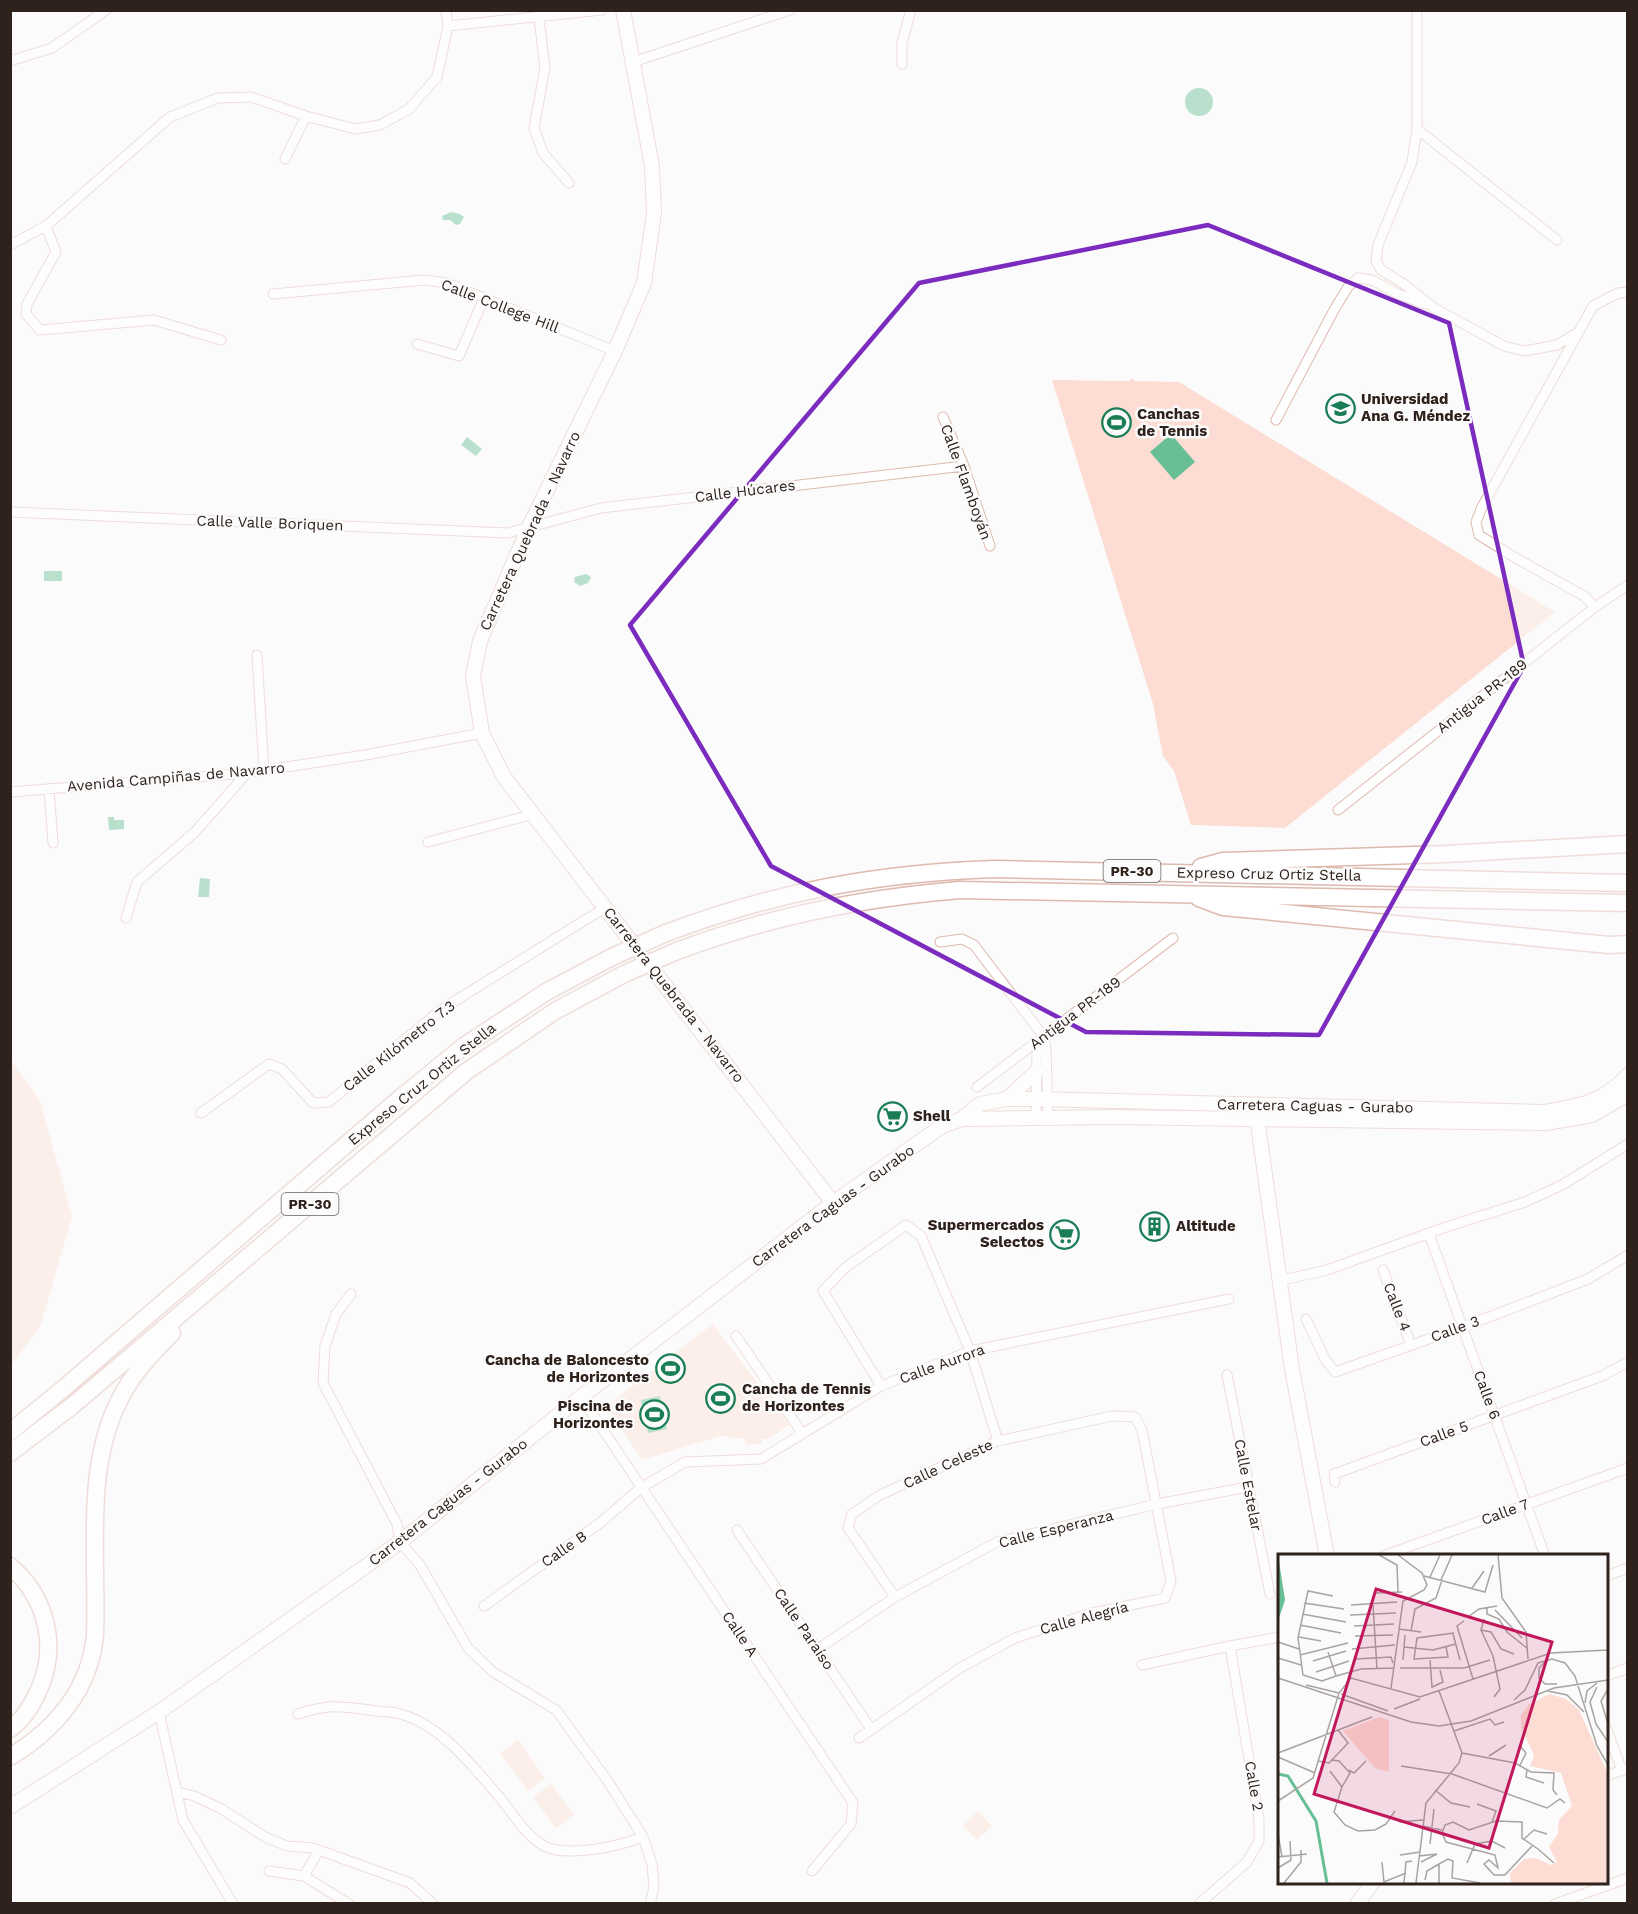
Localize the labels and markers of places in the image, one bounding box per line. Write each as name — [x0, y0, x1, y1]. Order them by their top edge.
place label: Universidad Ana G. Méndez — [1361, 390, 1470, 425]
school or university icon: Universidad Ana G. Méndez — [1324, 392, 1356, 424]
place label: Canchas de Tennis — [1137, 405, 1207, 440]
sports icon: Canchas de Tennis — [1100, 407, 1132, 439]
supermarket icon: Shell — [876, 1100, 908, 1132]
place label: Shell — [913, 1107, 951, 1125]
building icon: Altitude — [1139, 1210, 1171, 1242]
place label: Supermercados Selectos — [928, 1216, 1044, 1251]
place label: Altitude — [1176, 1217, 1236, 1235]
supermarket icon: Supermercados Selectos — [1049, 1218, 1081, 1250]
place label: Cancha de Baloncesto de Horizontes — [485, 1351, 649, 1386]
sports icon: Cancha de Baloncesto de Horizontes — [654, 1353, 686, 1385]
place label: Cancha de Tennis de Horizontes — [742, 1380, 871, 1415]
sports icon: Cancha de Tennis de Horizontes — [705, 1382, 737, 1414]
place label: Piscina de Horizontes — [553, 1397, 633, 1432]
sports icon: Piscina de Horizontes — [638, 1399, 670, 1431]

